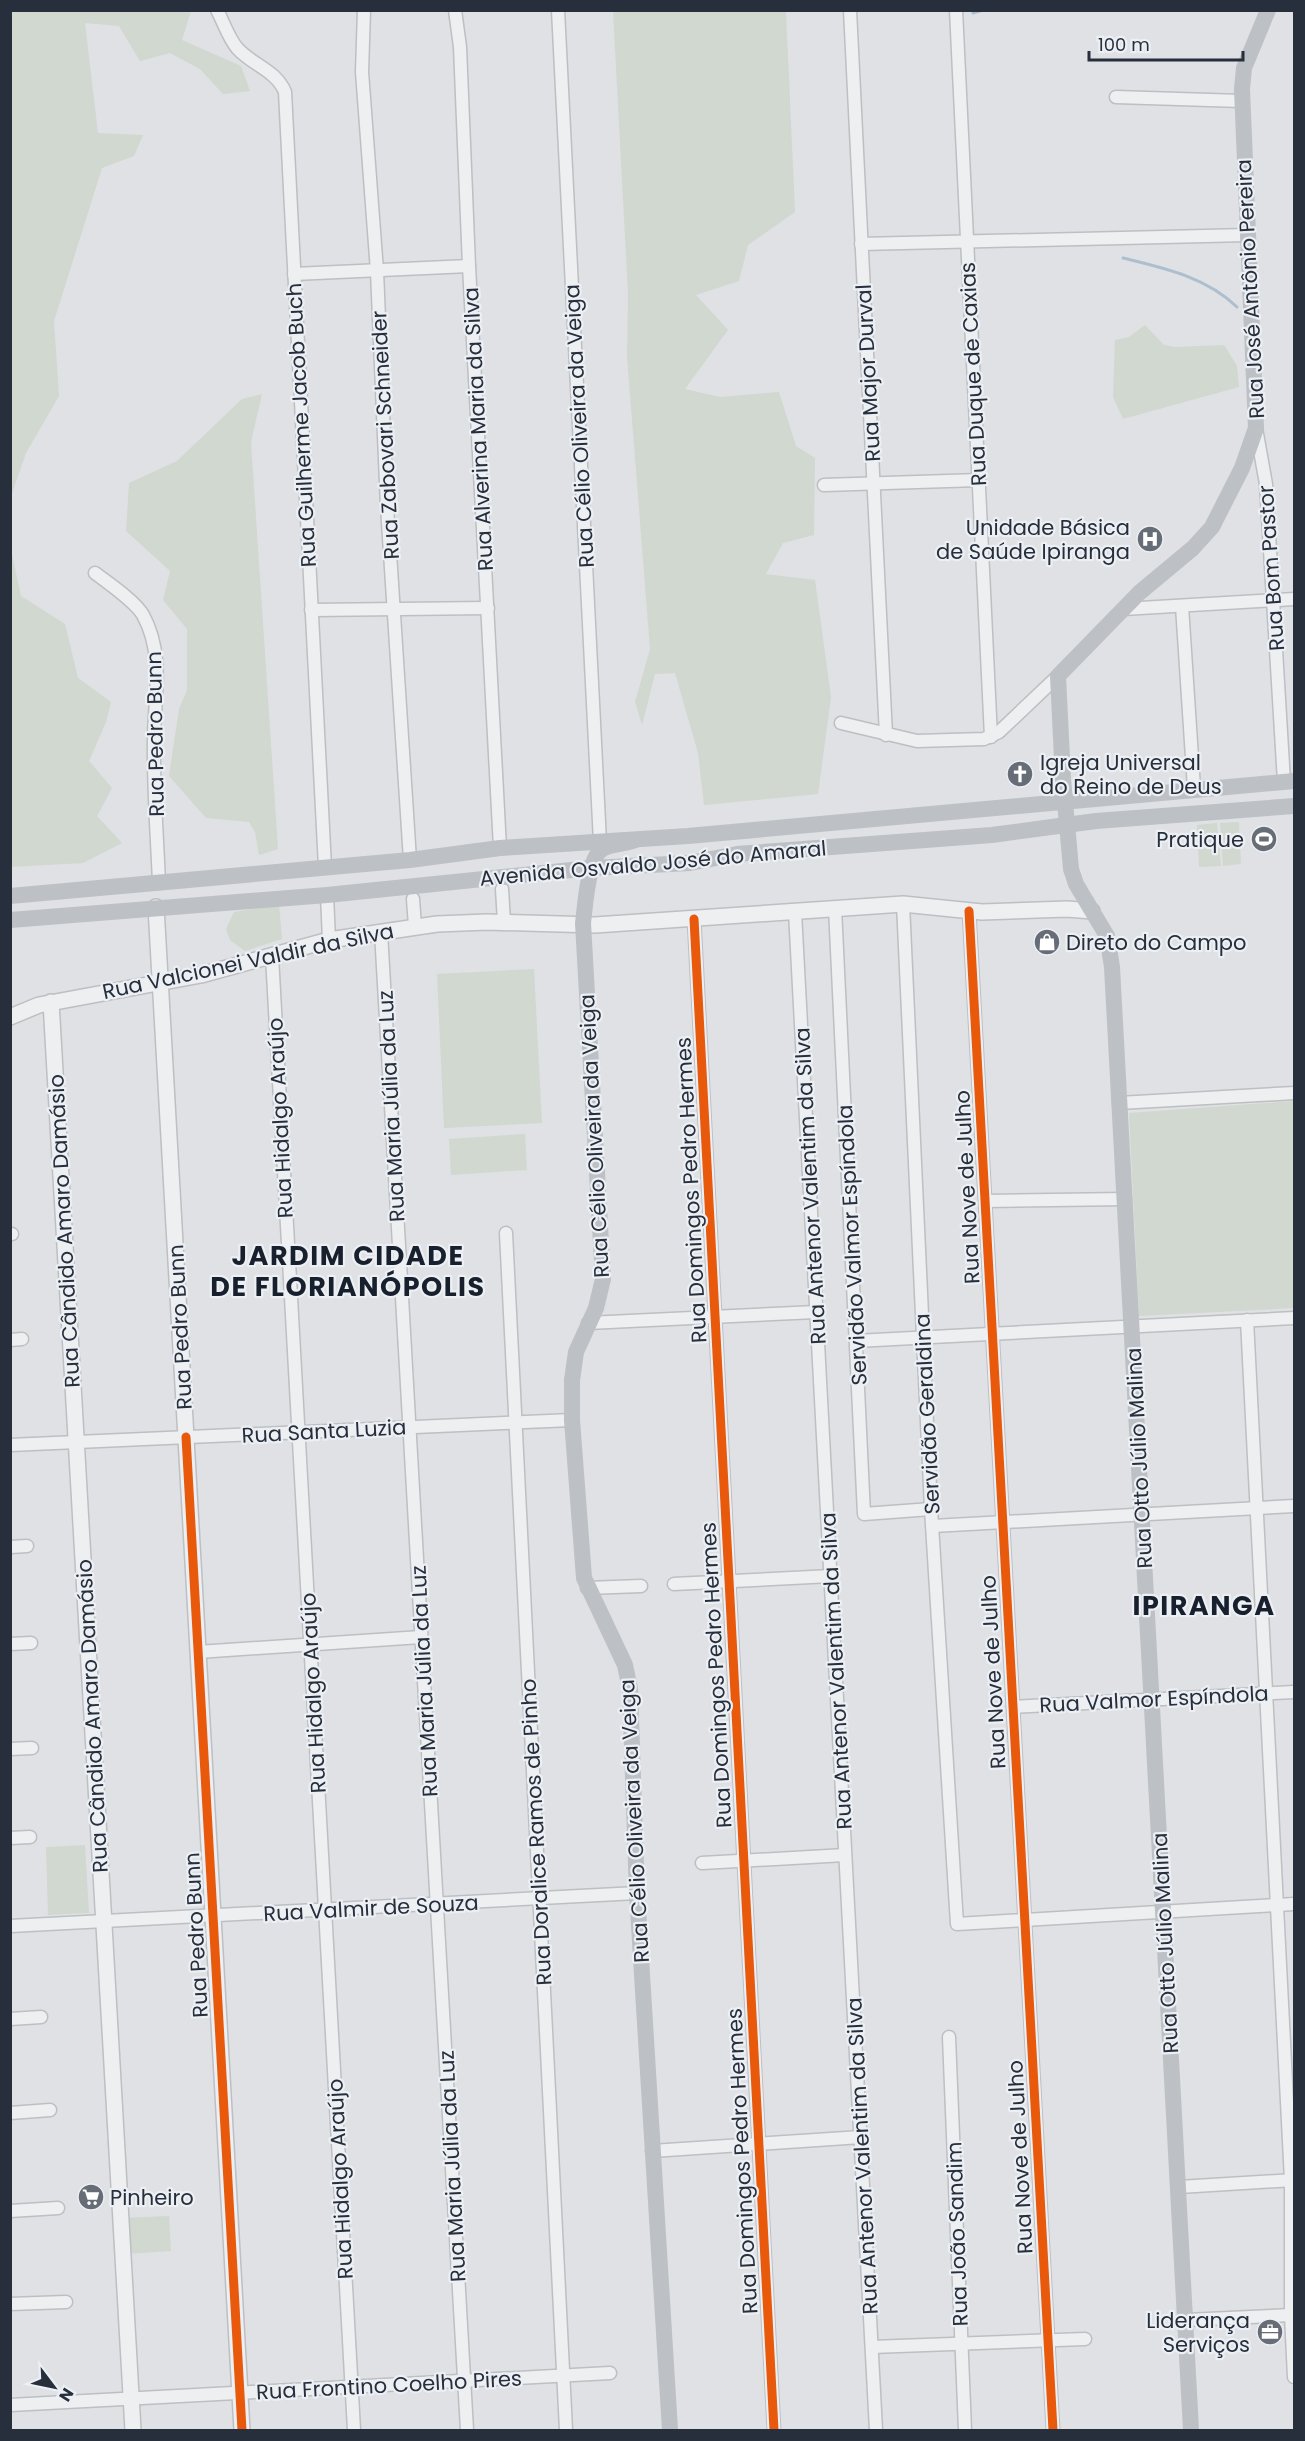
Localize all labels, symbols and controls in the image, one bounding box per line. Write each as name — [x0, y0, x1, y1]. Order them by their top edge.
scale bar — [1089, 24, 1244, 62]
text: 100 m — [1098, 32, 1150, 57]
street label: Rua José Antônio Pereira — [1229, 159, 1271, 419]
street label: Rua Duque de Caxias — [953, 261, 993, 487]
street label: Rua Guilherme Jacob Buch — [279, 282, 323, 568]
street label: Rua Célio Oliveira da Veiga — [557, 284, 601, 568]
street label: Rua Major Durval — [849, 284, 887, 462]
street label: Rua Alverina Maria da Silva — [456, 286, 500, 572]
street label: Rua Zabovari Schneider — [364, 310, 406, 560]
street label: Rua Bom Pastor — [1251, 484, 1291, 652]
place label: Unidade Básica de Saúde Ipiranga — [936, 513, 1130, 566]
hospital icon: Unidade Básica de Saúde Ipiranga — [1135, 524, 1165, 554]
street label: Rua Pedro Bunn — [139, 651, 171, 817]
place label: Igreja Universal do Reino de Deus — [1040, 748, 1222, 801]
church icon: Igreja Universal do Reino de Deus — [1005, 759, 1035, 789]
sports icon: Pratique — [1249, 824, 1279, 854]
place label: Pratique — [1156, 825, 1244, 854]
street label: Avenida Osvaldo José do Amaral — [478, 833, 828, 893]
street label: Rua Valcionei Valdir da Silva — [100, 916, 396, 1006]
shop icon: Direto do Campo — [1032, 927, 1062, 957]
place label: Direto do Campo — [1066, 928, 1246, 957]
street label: Rua Maria Júlia da Luz — [370, 989, 412, 1223]
street label: Rua Célio Oliveira da Veiga — [572, 994, 616, 1278]
street label: Rua Hidalgo Araújo — [260, 1017, 300, 1219]
street label: Rua Antenor Valentim da Silva — [787, 1027, 833, 1345]
street label: Rua Domingos Pedro Hermes — [669, 1036, 713, 1344]
street label: Rua Cândido Amaro Damásio — [41, 1074, 87, 1388]
street label: Rua Nove de Julho — [947, 1089, 987, 1285]
street label: Servidão Valmor Espíndola — [830, 1104, 874, 1386]
district label: JARDIM CIDADE DE FLORIANÓPOLIS — [210, 1237, 486, 1305]
street label: Rua Pedro Bunn — [161, 1244, 199, 1410]
street label: Servidão Geraldina — [907, 1313, 947, 1515]
street label: Rua Otto Júlio Malina — [1119, 1347, 1159, 1569]
street label: Rua Santa Luzia — [241, 1412, 407, 1450]
street label: Rua Antenor Valentim da Silva — [813, 1512, 859, 1830]
street label: Rua Domingos Pedro Hermes — [694, 1521, 738, 1829]
street label: Rua Cândido Amaro Damásio — [69, 1559, 115, 1873]
street label: Rua Maria Júlia da Luz — [403, 1564, 445, 1798]
street label: Rua Nove de Julho — [973, 1574, 1013, 1770]
district label: IPIRANGA — [1132, 1587, 1276, 1624]
street label: Rua Hidalgo Araújo — [293, 1592, 333, 1794]
street label: Rua Doralice Ramos de Pinho — [513, 1678, 559, 1986]
street label: Rua Célio Oliveira da Veiga — [612, 1679, 656, 1963]
street label: Rua Valmor Espíndola — [1039, 1679, 1269, 1719]
street label: Rua Otto Júlio Malina — [1145, 1832, 1185, 2054]
street label: Rua Pedro Bunn — [177, 1852, 215, 2018]
street label: Rua Valmir de Souza — [263, 1888, 479, 1928]
street label: Rua Antenor Valentim da Silva — [839, 1997, 885, 2315]
street label: Rua Domingos Pedro Hermes — [720, 2007, 764, 2315]
street label: Rua Maria Júlia da Luz — [431, 2049, 473, 2283]
street label: Rua Nove de Julho — [1000, 2059, 1040, 2255]
street label: Rua Hidalgo Araújo — [320, 2078, 360, 2280]
street label: Rua João Sandim — [939, 2141, 975, 2327]
supermarket icon: Pinheiro — [76, 2182, 106, 2212]
place label: Pinheiro — [110, 2183, 194, 2212]
place label: Liderança Serviços — [1146, 2306, 1250, 2359]
office icon: Liderança Serviços — [1255, 2317, 1285, 2347]
north arrow — [24, 2357, 84, 2417]
street label: Rua Frontino Coelho Pires — [255, 2364, 523, 2406]
text: N — [53, 2383, 79, 2406]

